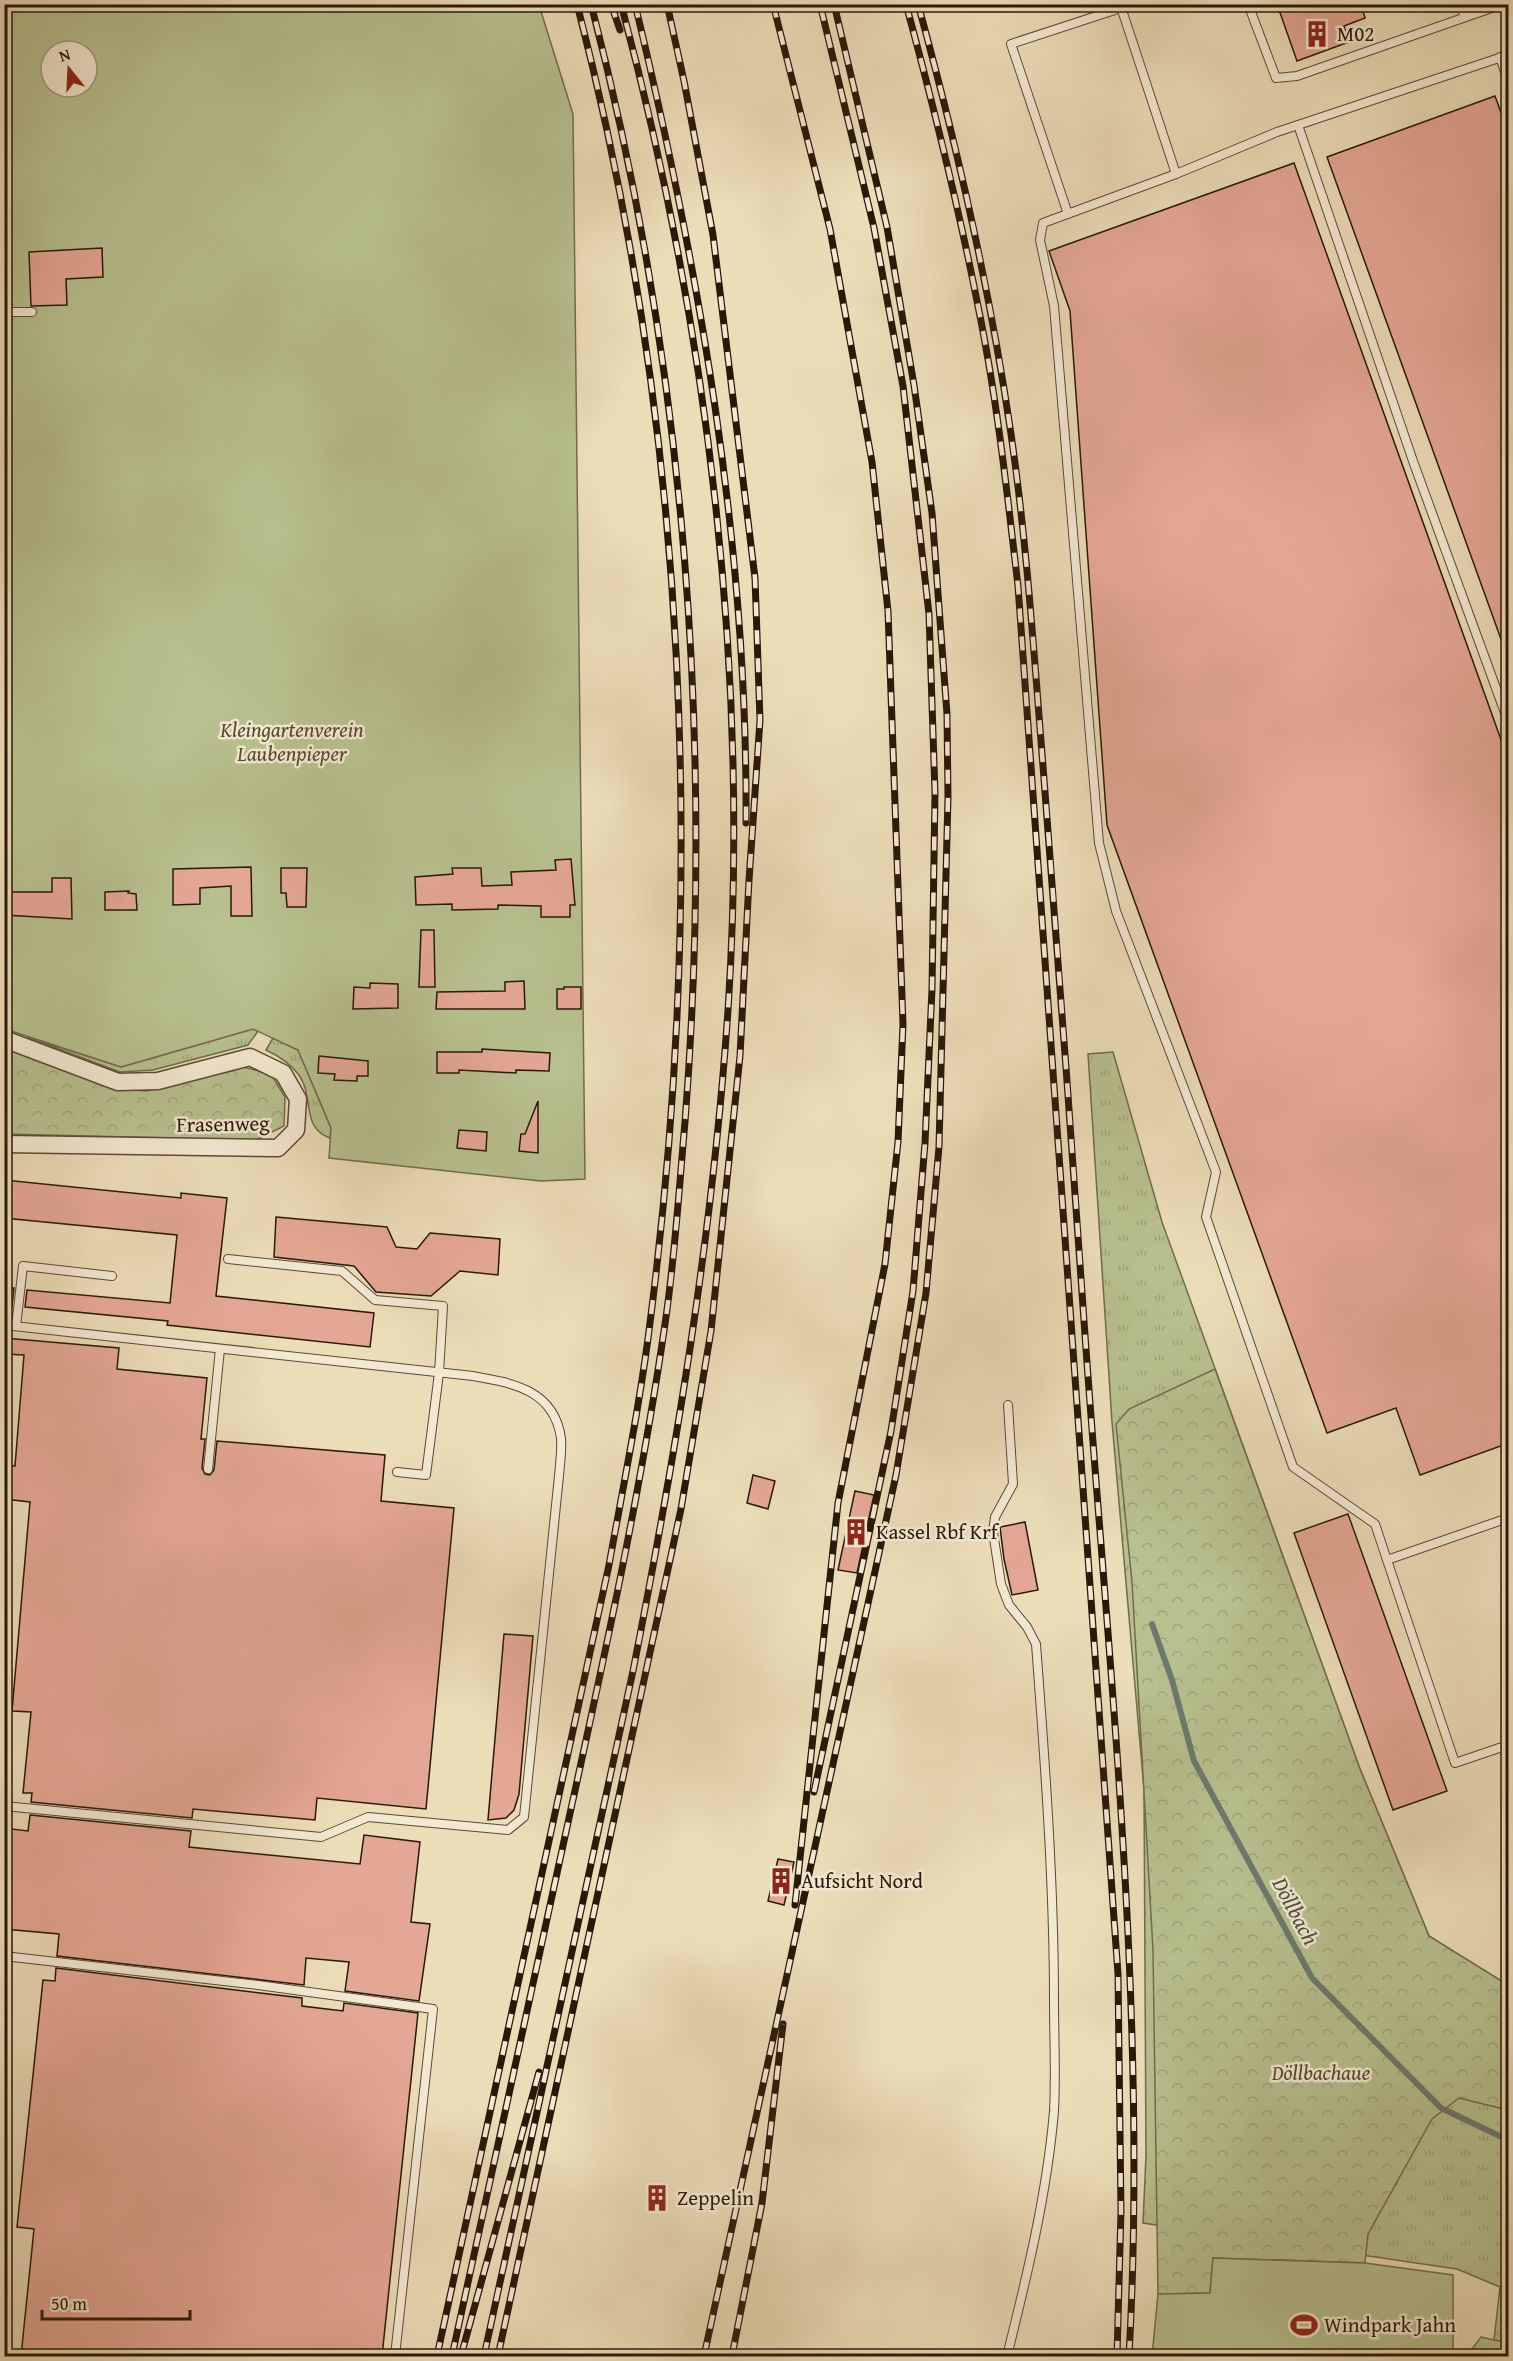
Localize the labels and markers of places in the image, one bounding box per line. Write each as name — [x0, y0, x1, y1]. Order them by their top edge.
place label: M02 — [1337, 18, 1374, 49]
building icon: M02 — [1302, 19, 1332, 49]
place label: Kassel Rbf Krf — [876, 1516, 1000, 1547]
building icon: Kassel Rbf Krf — [841, 1517, 871, 1547]
place label: Aufsicht Nord — [801, 1865, 924, 1896]
building icon: Aufsicht Nord — [766, 1866, 796, 1896]
place label: Zeppelin — [677, 2182, 754, 2213]
building icon: Zeppelin — [642, 2183, 672, 2213]
place label: Windpark Jahn — [1324, 2309, 1456, 2340]
sports icon: Windpark Jahn — [1289, 2310, 1319, 2340]

